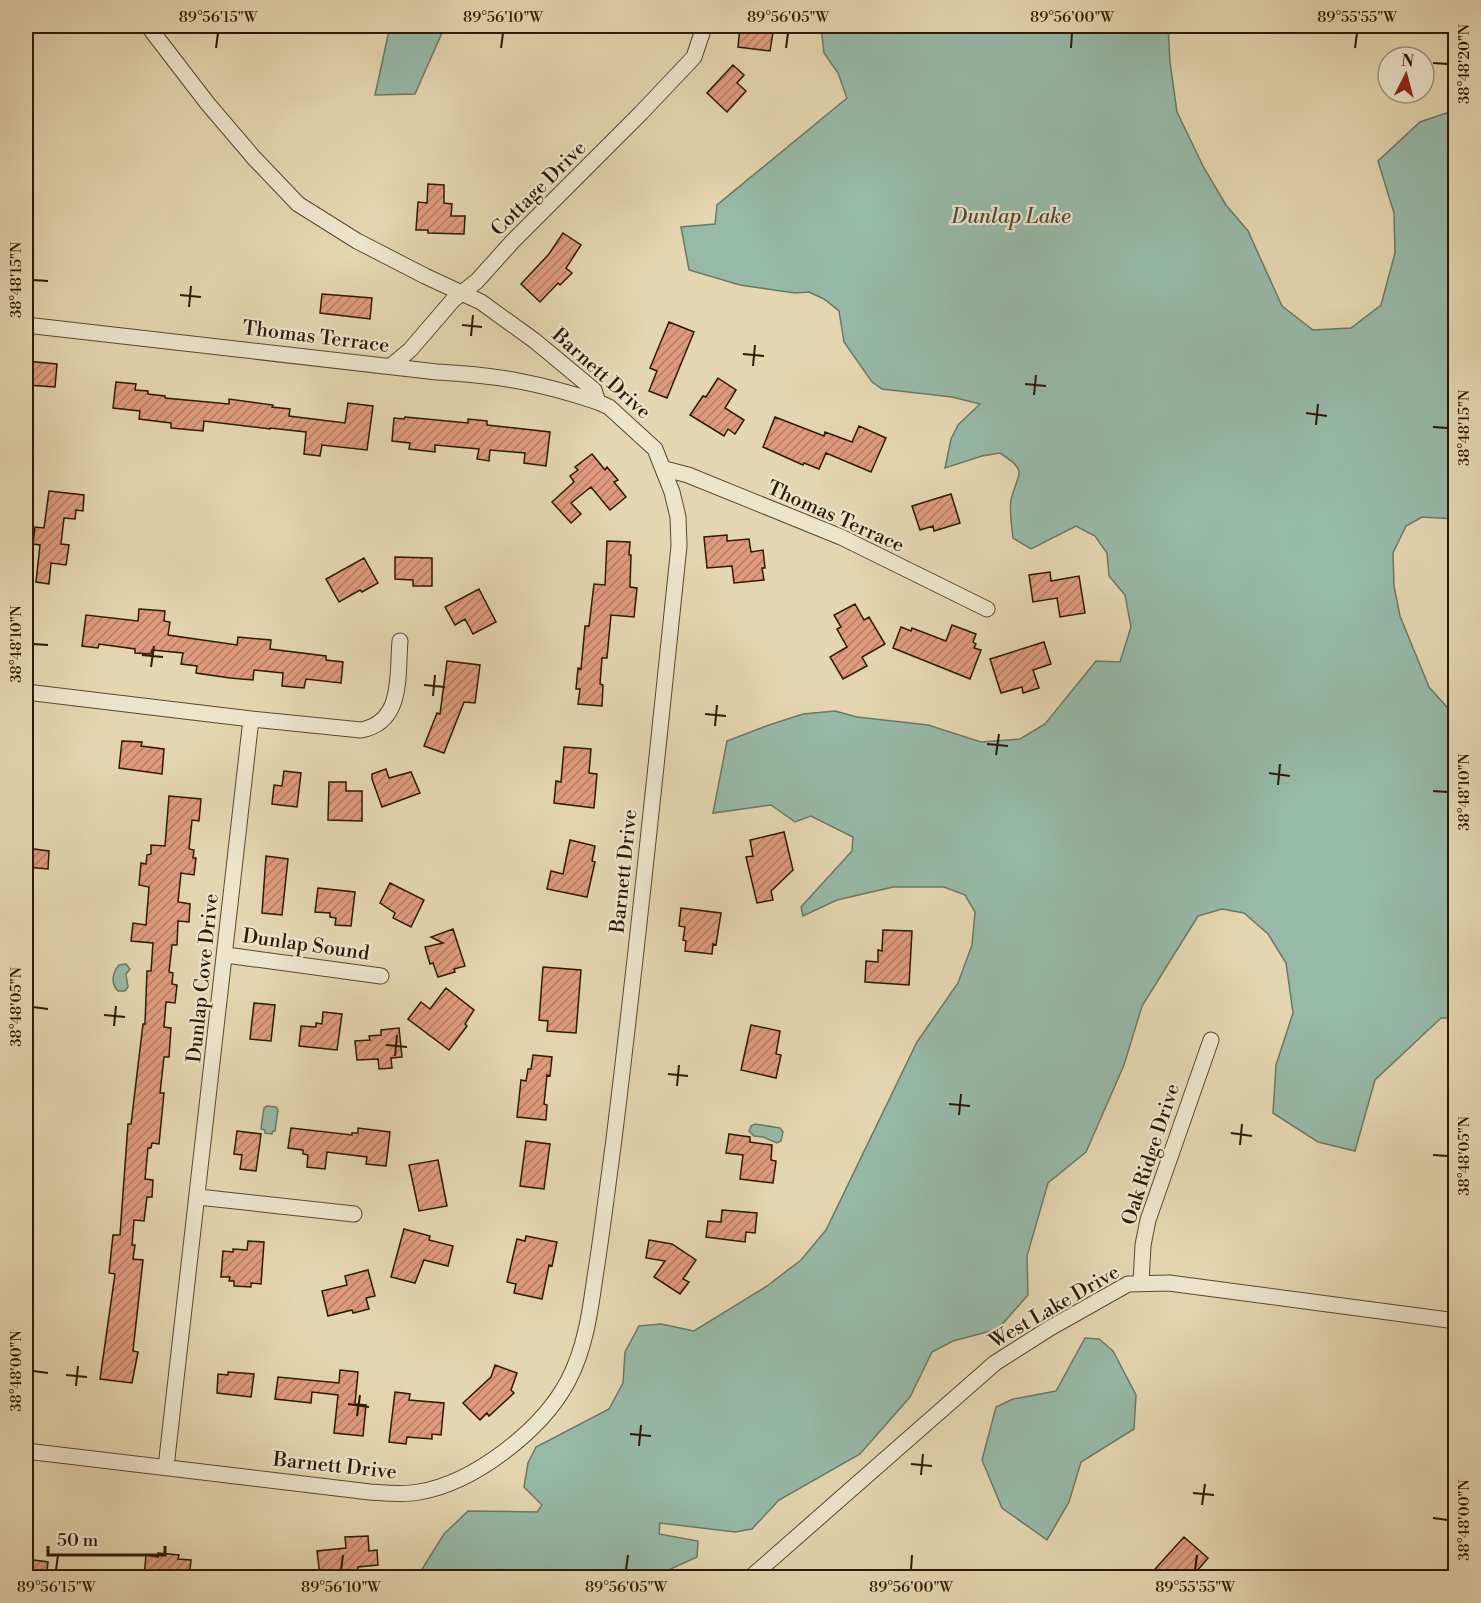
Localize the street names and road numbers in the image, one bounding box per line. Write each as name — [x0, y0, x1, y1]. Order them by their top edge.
street label: Cottage Drive — [486, 136, 592, 242]
street label: Thomas Terrace — [241, 316, 391, 359]
street label: Barnett Drive — [546, 323, 656, 425]
street label: Thomas Terrace — [763, 476, 908, 559]
street label: Barnett Drive — [605, 808, 643, 935]
street label: Dunlap Cove Drive — [182, 892, 225, 1064]
street label: Dunlap Sound — [241, 924, 372, 967]
street label: Oak Ridge Drive — [1117, 1081, 1186, 1228]
street label: West Lake Drive — [984, 1260, 1124, 1355]
street label: Barnett Drive — [271, 1447, 398, 1485]

